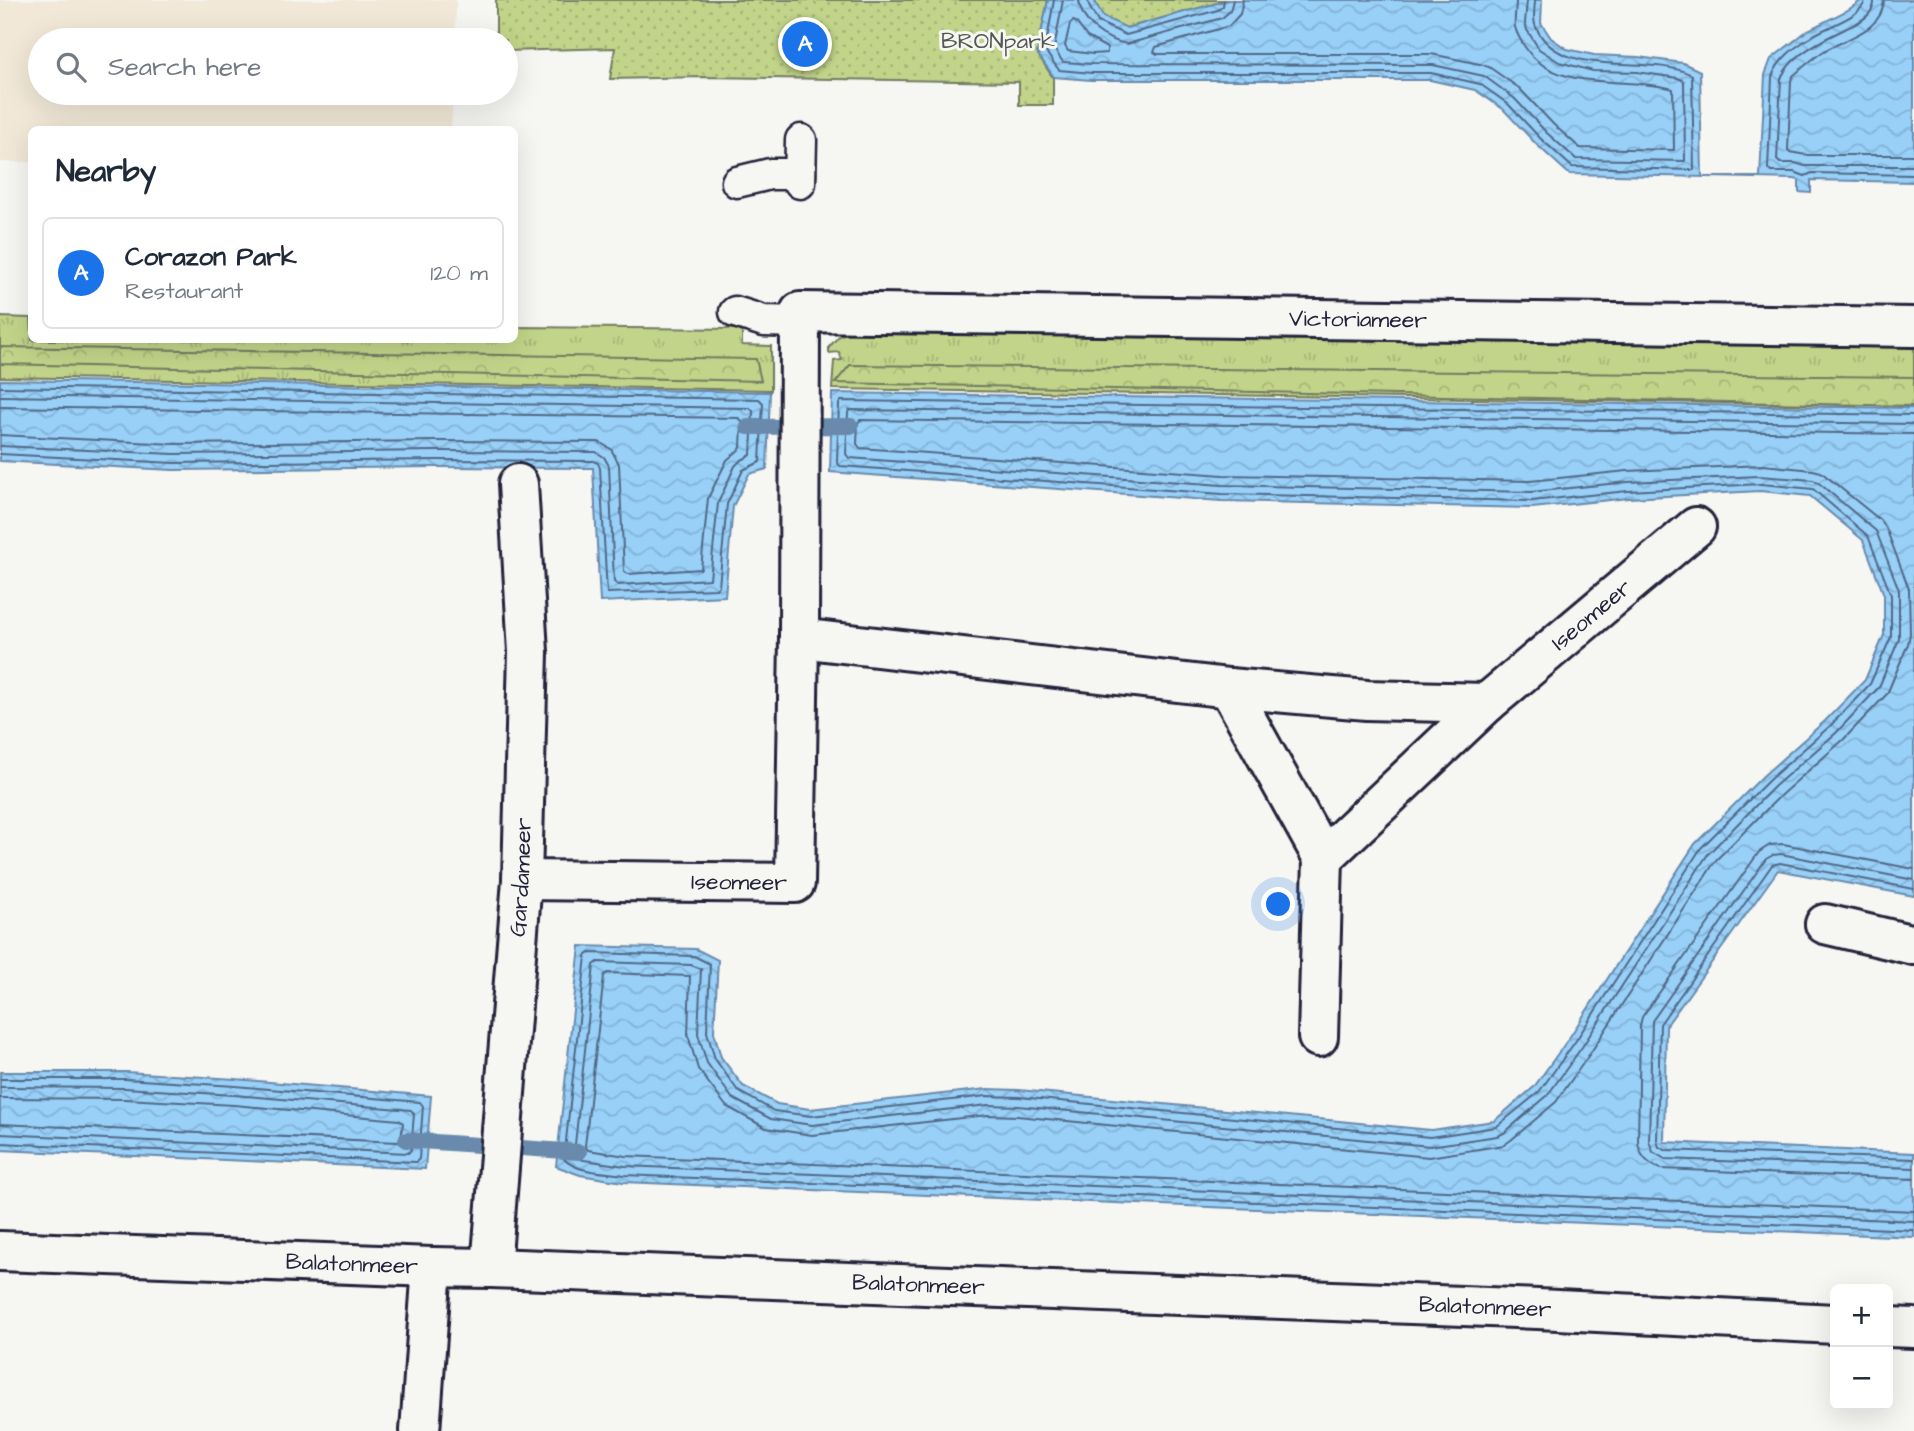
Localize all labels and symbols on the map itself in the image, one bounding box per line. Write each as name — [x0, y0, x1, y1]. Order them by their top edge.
pin: A — [782, 18, 828, 70]
park label: BRONpark — [941, 25, 1055, 57]
street label: Victoriameer — [1289, 303, 1427, 336]
street label: Iseomeer — [1544, 572, 1639, 658]
street label: Gardameer — [502, 817, 540, 938]
street label: Iseomeer — [691, 866, 787, 899]
your location — [1261, 887, 1295, 921]
street label: Balatonmeer — [285, 1246, 419, 1282]
street label: Balatonmeer — [851, 1266, 986, 1303]
street label: Balatonmeer — [1418, 1288, 1552, 1326]

